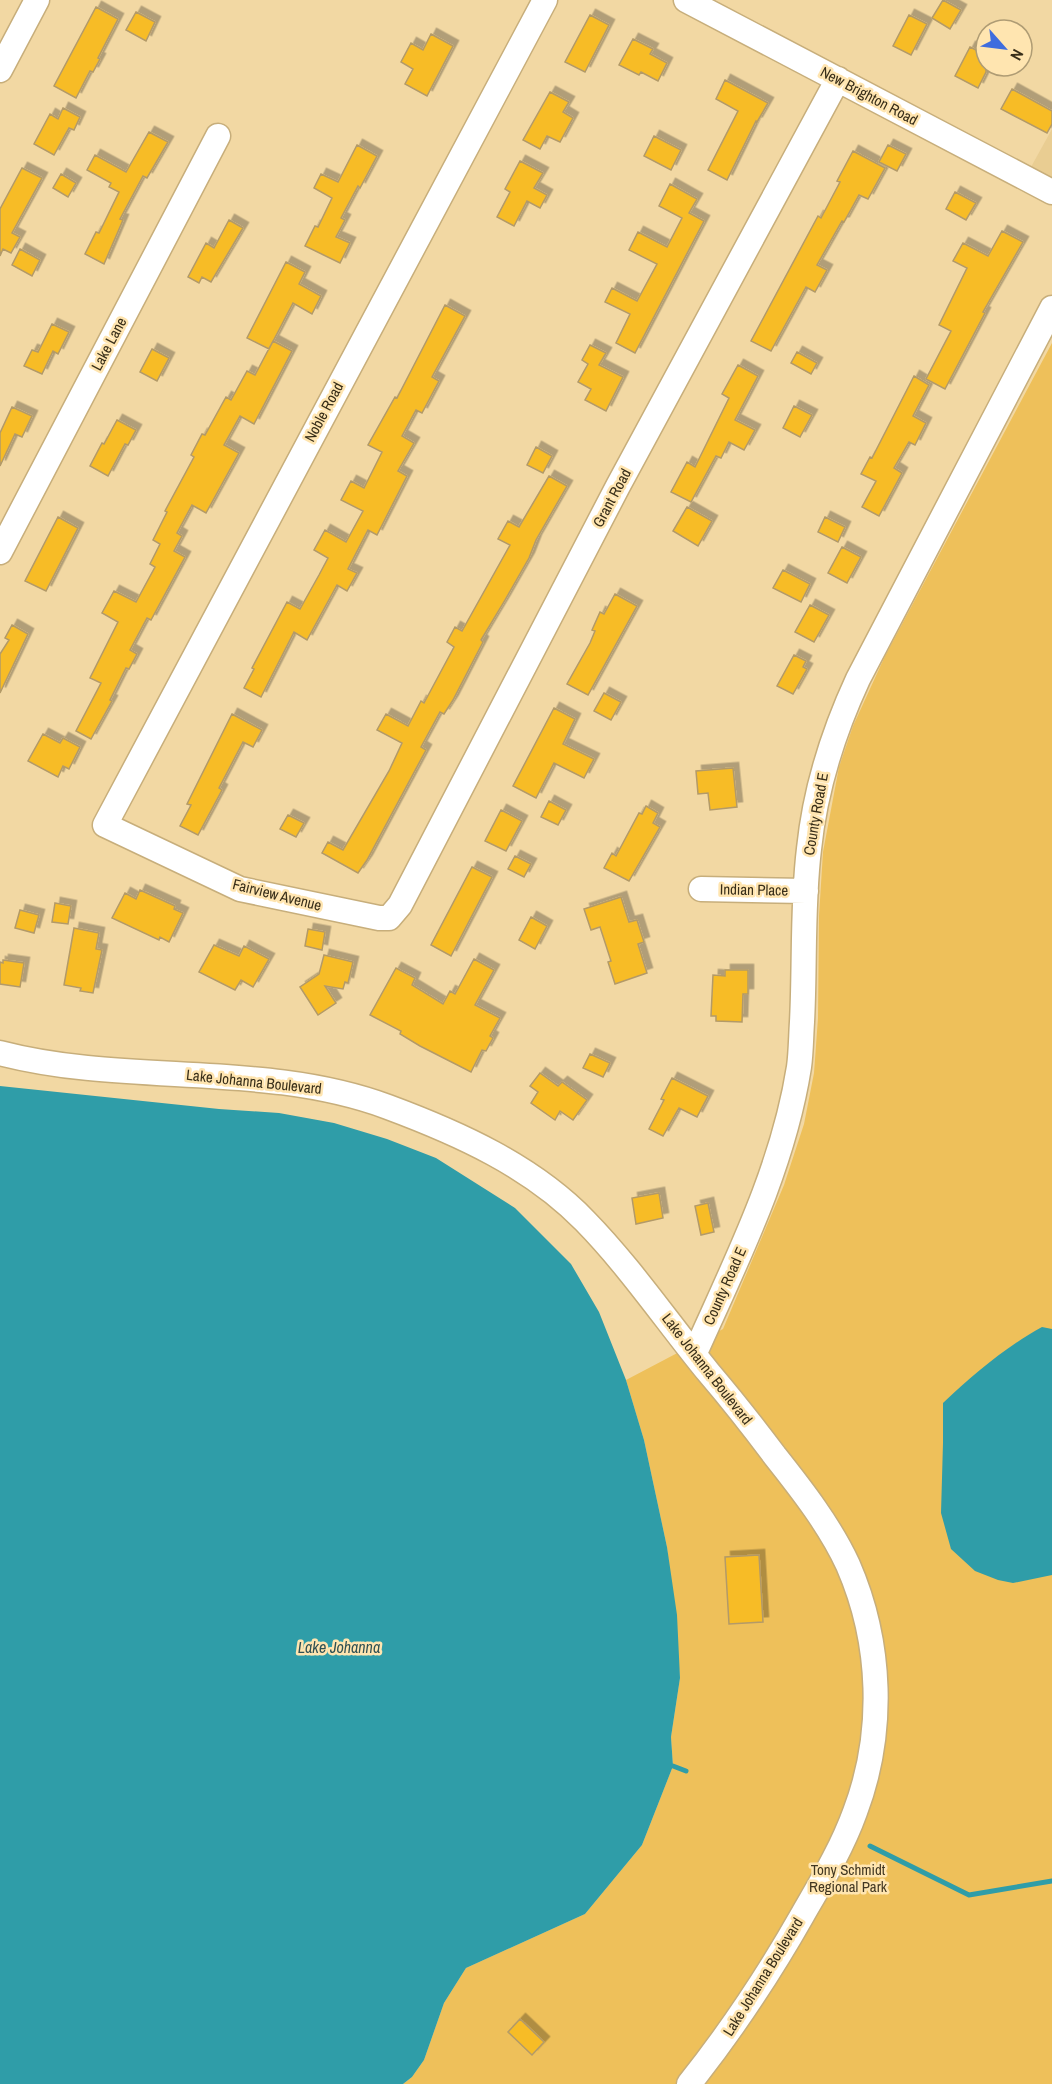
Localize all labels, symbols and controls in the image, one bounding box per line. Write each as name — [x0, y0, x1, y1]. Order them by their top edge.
north arrow — [974, 18, 1034, 78]
text: N — [1005, 46, 1029, 64]
street label: New Brighton Road — [817, 61, 922, 130]
street label: Lake Lane — [86, 313, 131, 374]
street label: Noble Road — [299, 378, 348, 445]
street label: Grant Road — [587, 465, 636, 531]
street label: County Road E — [798, 771, 833, 857]
street label: Fairview Avenue — [231, 873, 324, 916]
street label: Indian Place — [720, 878, 789, 901]
street label: Lake Johanna Boulevard — [185, 1064, 323, 1099]
street label: County Road E — [698, 1243, 751, 1328]
street label: Lake Johanna Boulevard — [657, 1309, 758, 1429]
water label: Lake Johanna — [298, 1636, 380, 1658]
park label: Tony Schmidt Regional Park — [809, 1859, 888, 1897]
street label: Lake Johanna Boulevard — [718, 1913, 808, 2040]

